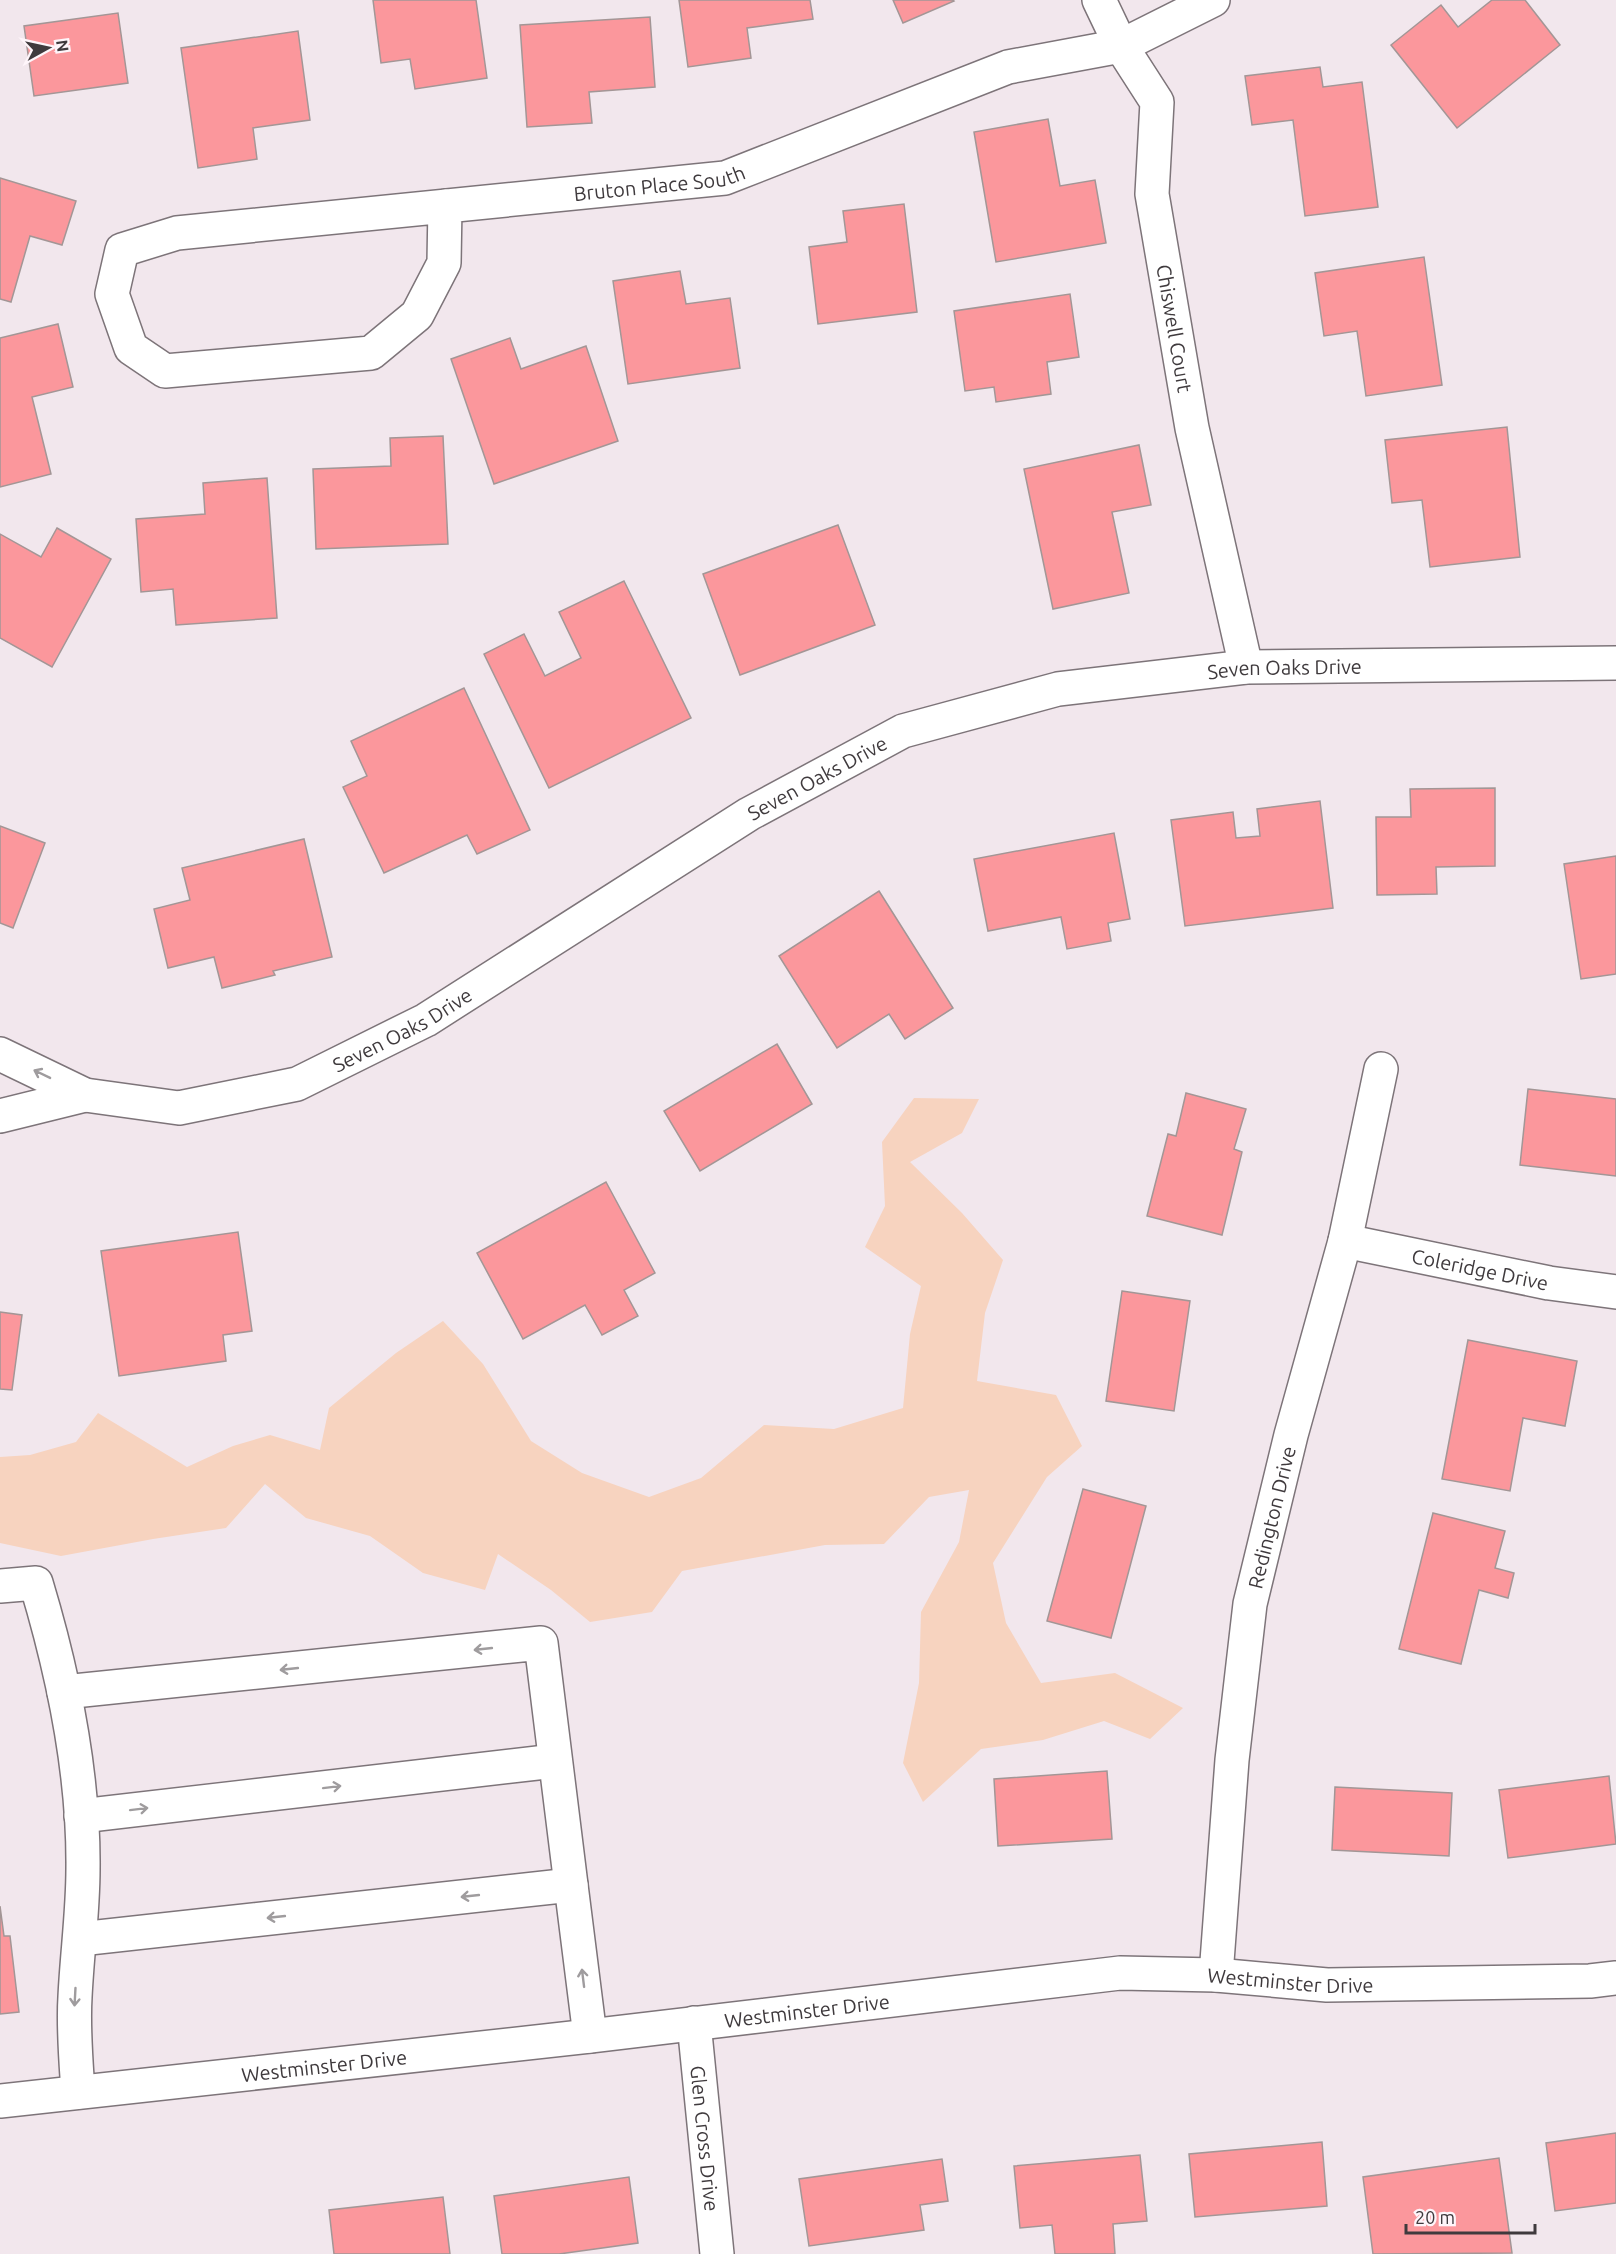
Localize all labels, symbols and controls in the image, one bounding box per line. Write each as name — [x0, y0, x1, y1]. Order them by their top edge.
north arrow — [18, 18, 78, 78]
text: N — [53, 39, 73, 53]
street label: Bruton Place South — [573, 160, 748, 205]
street label: Chiswell Court — [1153, 262, 1197, 394]
street label: Seven Oaks Drive — [1206, 654, 1362, 683]
street label: Seven Oaks Drive — [743, 731, 891, 824]
street label: Seven Oaks Drive — [329, 982, 476, 1076]
one-way arrow — [34, 1068, 52, 1080]
street label: Coleridge Drive — [1410, 1244, 1551, 1294]
street label: Redington Drive — [1243, 1444, 1299, 1591]
one-way arrow — [473, 1644, 493, 1655]
one-way arrow — [279, 1664, 299, 1675]
one-way arrow — [322, 1781, 342, 1792]
one-way arrow — [128, 1803, 148, 1814]
one-way arrow — [461, 1891, 481, 1902]
one-way arrow — [267, 1912, 287, 1923]
street label: Westminster Drive — [1206, 1963, 1374, 1997]
one-way arrow — [577, 1969, 588, 1988]
one-way arrow — [69, 1986, 80, 2006]
street label: Westminster Drive — [723, 1989, 891, 2031]
street label: Westminster Drive — [240, 2045, 408, 2086]
street label: Glen Cross Drive — [687, 2064, 724, 2212]
scale bar — [1406, 2197, 1535, 2235]
text: 20 m — [1415, 2207, 1455, 2227]

